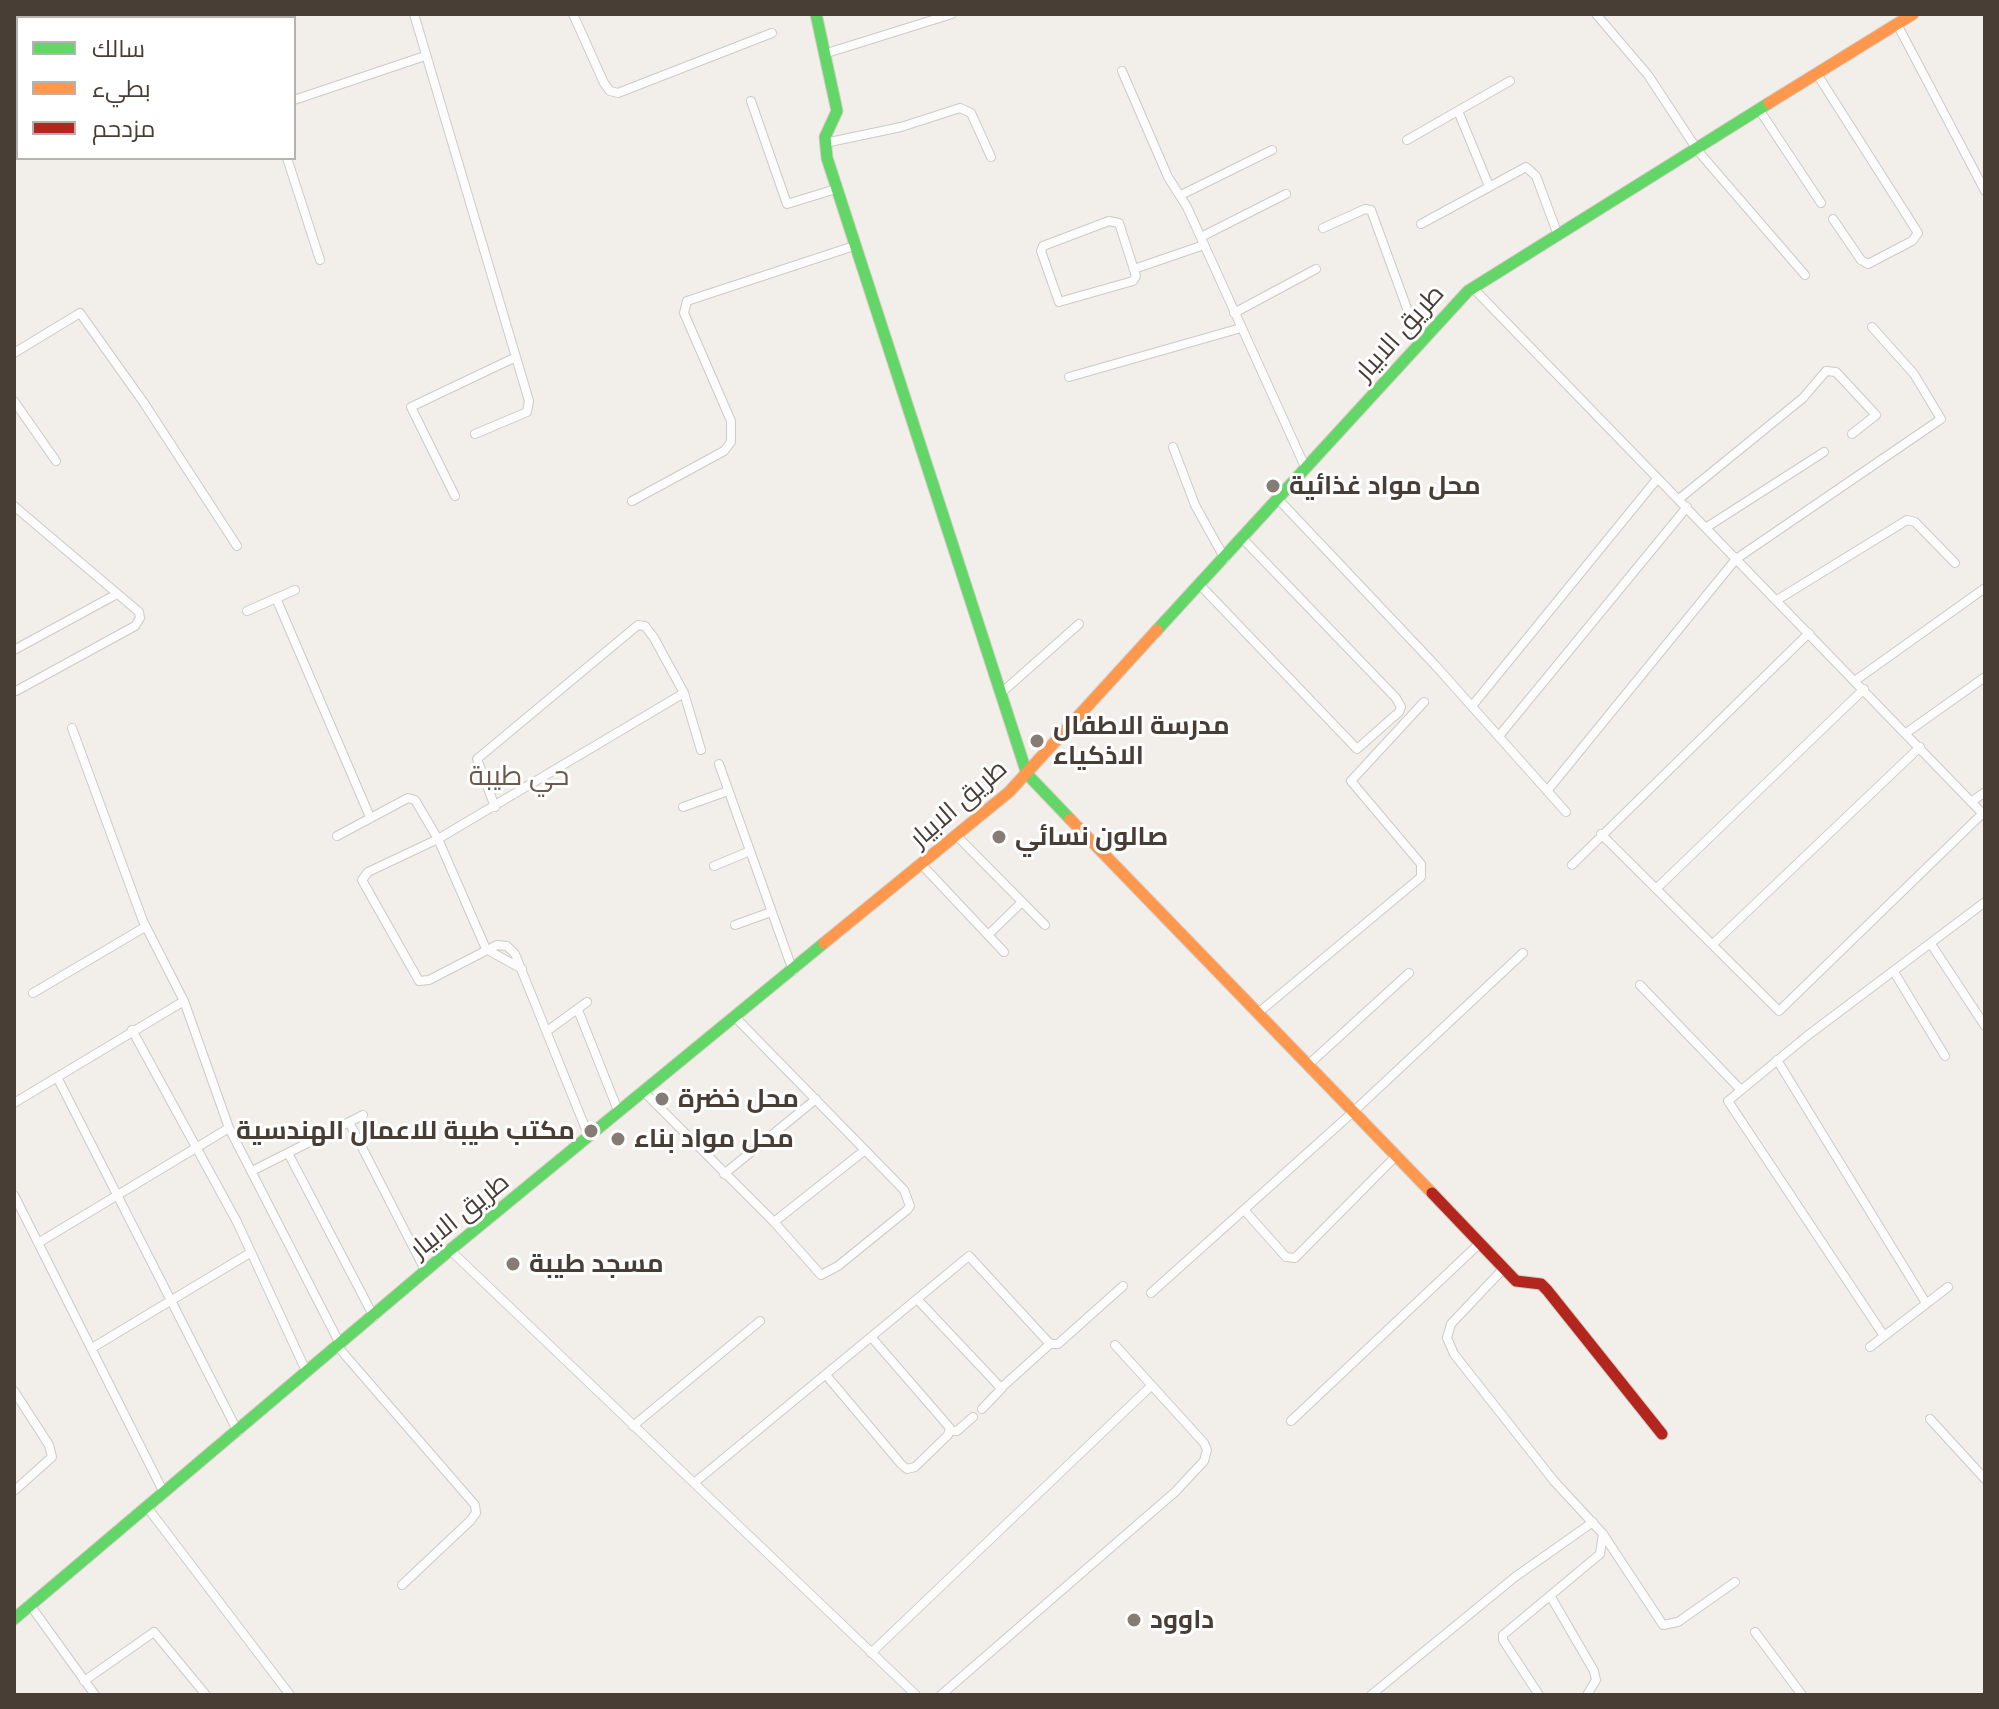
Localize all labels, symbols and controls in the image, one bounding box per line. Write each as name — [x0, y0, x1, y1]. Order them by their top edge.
legend — [16, 16, 296, 160]
text: سالك — [92, 32, 145, 64]
text: بطيء — [92, 72, 151, 104]
text: مزدحم — [92, 112, 155, 144]
street label: طريق الابيار — [1349, 279, 1451, 387]
place label: محل مواد غذائية — [1289, 470, 1481, 502]
marker: محل مواد غذائية — [1264, 477, 1282, 495]
place label: مدرسة الاطفال الاذكياء — [1053, 710, 1230, 772]
marker: مدرسة الاطفال الاذكياء — [1028, 732, 1046, 750]
street label: طريق الابيار — [904, 753, 1014, 855]
district label: حي طيبة — [469, 760, 569, 794]
place label: صالون نسائي — [1015, 821, 1168, 853]
marker: صالون نسائي — [990, 828, 1008, 846]
place label: محل خضرة — [678, 1083, 799, 1115]
marker: محل خضرة — [653, 1090, 671, 1108]
place label: مكتب طيبة للاعمال الهندسية — [236, 1115, 575, 1147]
marker: مكتب طيبة للاعمال الهندسية — [582, 1122, 600, 1140]
place label: محل مواد بناء — [634, 1123, 794, 1155]
marker: محل مواد بناء — [609, 1130, 627, 1148]
street label: طريق الابيار — [404, 1167, 516, 1265]
place label: مسجد طيبة — [529, 1248, 664, 1280]
marker: مسجد طيبة — [504, 1255, 522, 1273]
place label: داوود — [1150, 1604, 1214, 1636]
marker: داوود — [1125, 1611, 1143, 1629]

